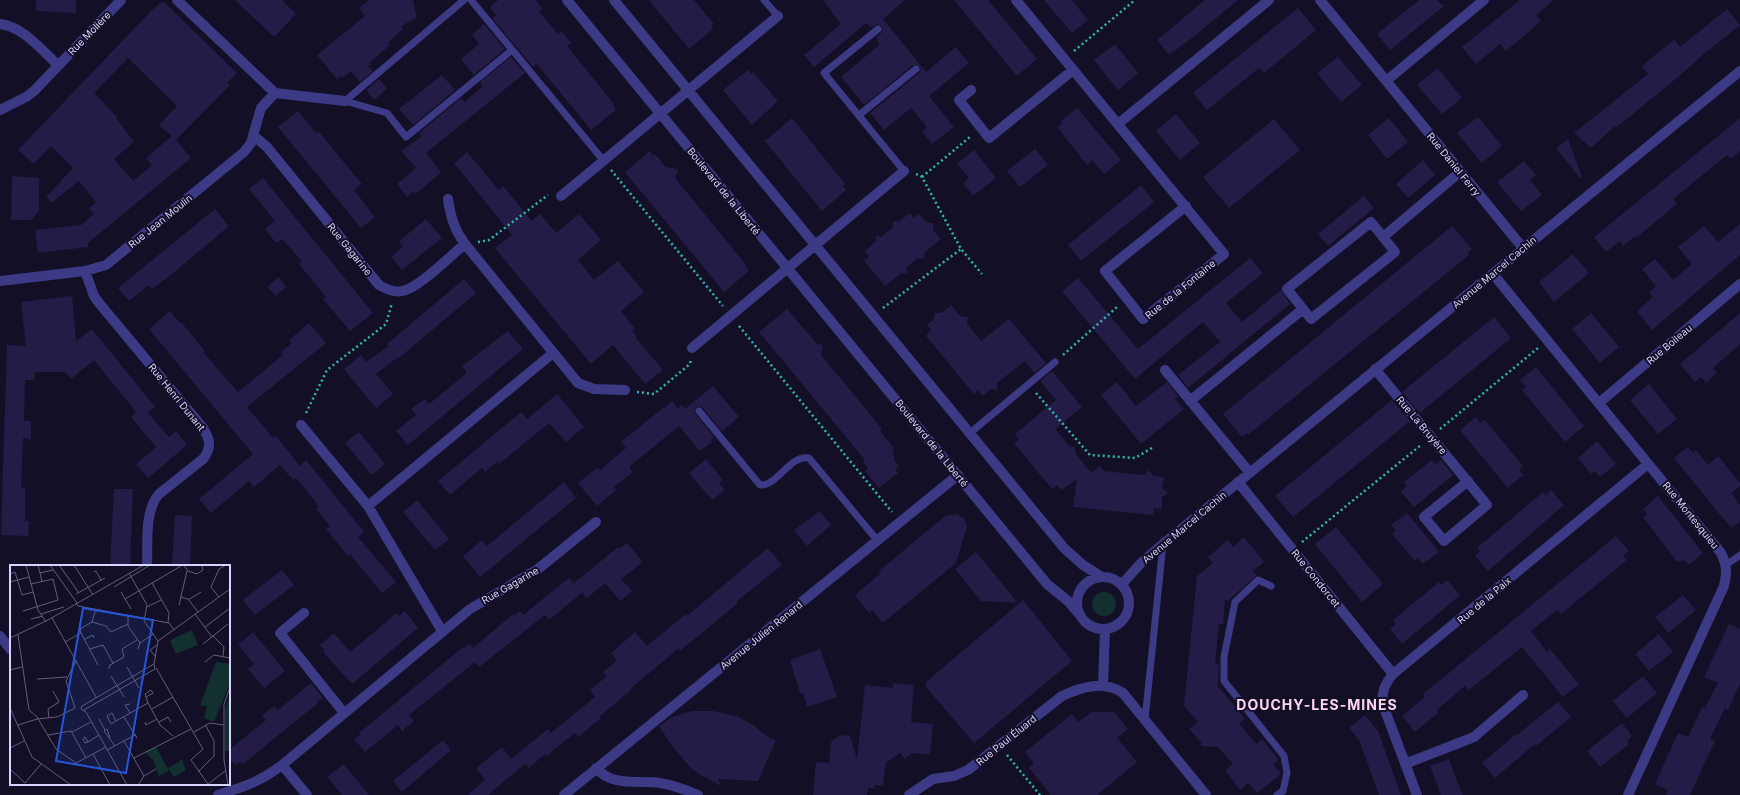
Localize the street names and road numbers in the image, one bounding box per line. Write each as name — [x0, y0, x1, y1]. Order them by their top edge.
street label: Rue Molière — [65, 9, 113, 57]
street label: Rue Daniel Ferry — [1425, 130, 1483, 198]
street label: Boulevard de la Liberté — [685, 145, 763, 237]
street label: Rue Jean Moulin — [126, 192, 194, 250]
street label: Rue Gagarine — [325, 220, 375, 278]
street label: Avenue Marcel Cachin — [1450, 233, 1538, 311]
street label: Rue de la Fontaine — [1142, 257, 1218, 321]
street label: Rue Boileau — [1644, 321, 1694, 367]
street label: Rue Henri Dunant — [146, 361, 208, 434]
street label: Rue La Bruyère — [1394, 394, 1450, 457]
street label: Boulevard de la Liberté — [893, 397, 971, 489]
street label: Rue Montesquieu — [1660, 479, 1722, 551]
street label: Avenue Marcel Cachin — [1140, 488, 1228, 566]
street label: Rue Condorcet — [1289, 547, 1343, 610]
street label: Rue Gagarine — [479, 564, 541, 606]
street label: Rue de la Paix — [1455, 574, 1514, 626]
street label: Avenue Julien Renard — [717, 598, 805, 672]
street label: Rue Paul Éluard — [973, 711, 1038, 768]

